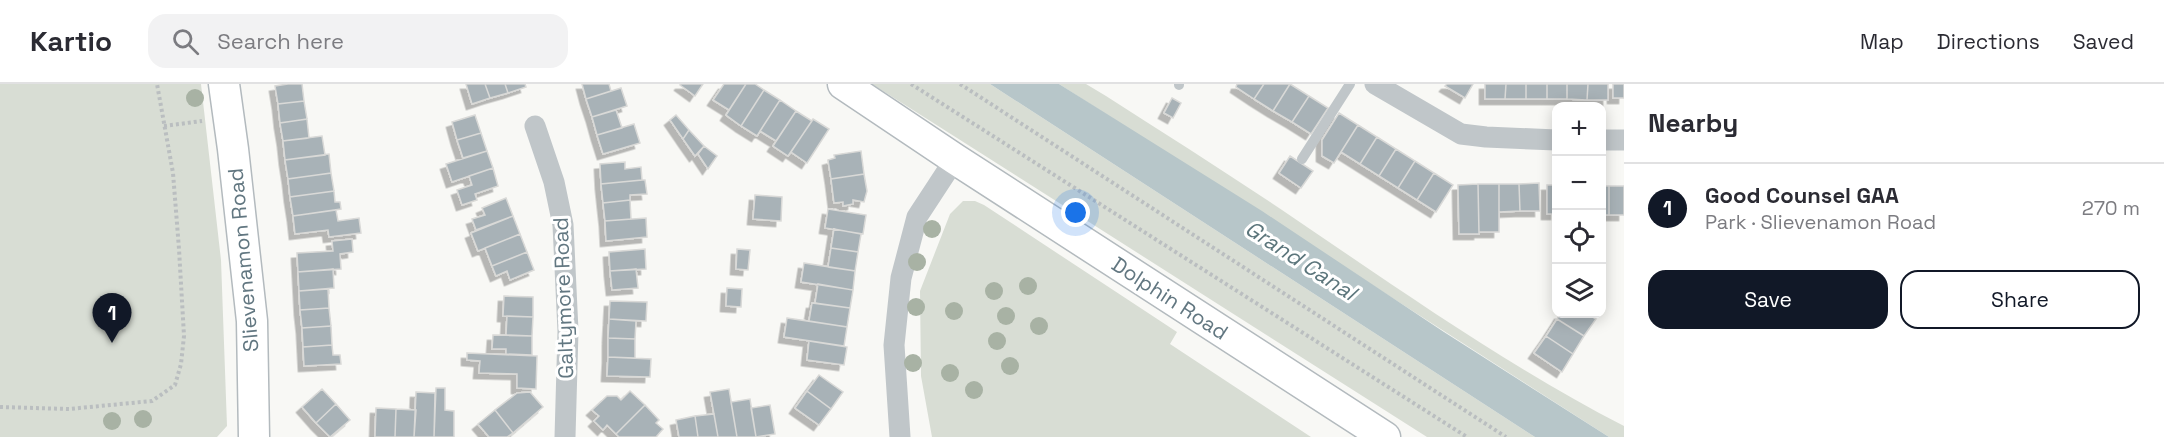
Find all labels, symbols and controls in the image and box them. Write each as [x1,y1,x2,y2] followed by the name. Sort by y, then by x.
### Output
[148,14,568,68] search box
[30,23,112,59] text: Kartio
[169,25,202,58] icon: search
[217,27,344,55] text: Search here
[1860,28,1904,55] text: Map
[1937,28,2040,55] text: Directions
[2073,28,2134,55] text: Saved
[1552,102,1606,318] map controls
[1552,102,1606,156] button: +
[1648,106,1738,140] text: Nearby
[1552,156,1606,210] button: −
[222,167,264,353] street label: Slievenamon Road
[1705,181,1899,209] text: Good Counsel GAA
[1663,195,1672,221] text: 1
[2082,195,2140,221] text: 270 m
[1061,198,1090,227] your location
[1705,209,1936,235] text: Park · Slievenamon Road
[1552,210,1606,264] button: locate
[1240,214,1364,308] water label: Grand Canal
[547,217,579,379] street label: Galtymore Road
[1107,250,1233,346] street label: Dolphin Road
[1552,264,1606,318] button: layers
[1648,270,1888,329] button: Save
[1900,270,2140,329] button: Share
[92,294,132,343] pin: 1

